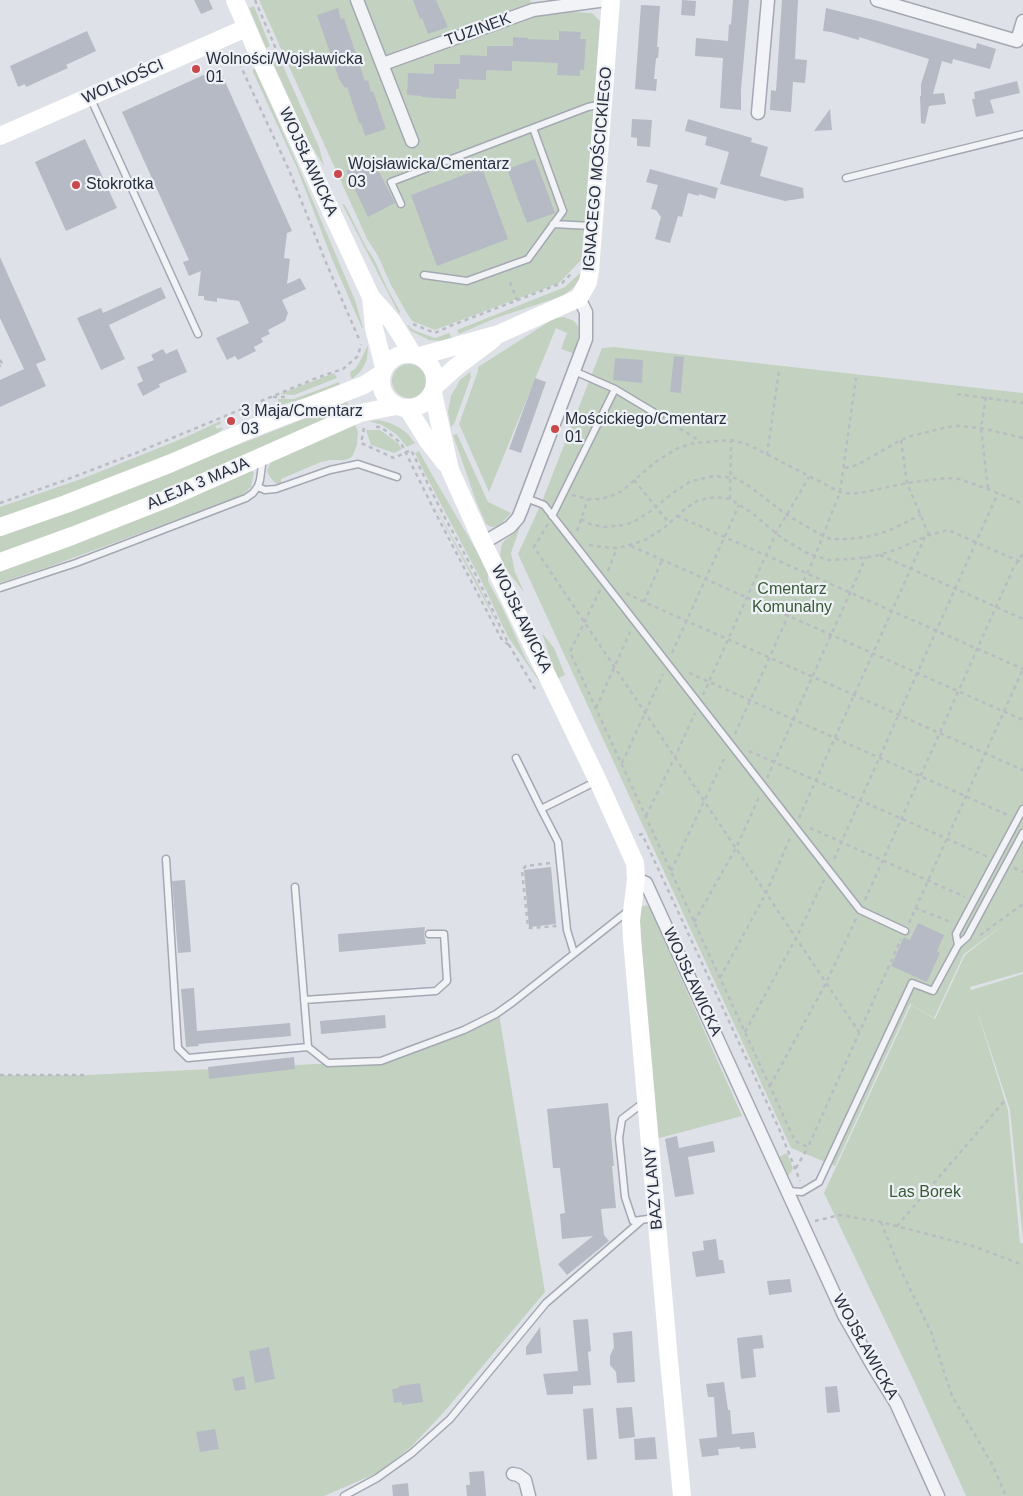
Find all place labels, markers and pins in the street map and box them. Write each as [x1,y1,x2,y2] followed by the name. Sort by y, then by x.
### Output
[206,50,363,88] place label: Wolności/Wojsławicka 01
[190,63,202,75] marker: Wolności/Wojsławicka 01
[348,155,510,193] place label: Wojsławicka/Cmentarz 03
[332,168,344,180] marker: Wojsławicka/Cmentarz 03
[86,175,154,195] place label: Stokrotka
[70,179,82,191] marker: Stokrotka
[241,402,363,440] place label: 3 Maja/Cmentarz 03
[565,410,727,448] place label: Mościckiego/Cmentarz 01
[225,415,237,427] marker: 3 Maja/Cmentarz 03
[549,423,561,435] marker: Mościckiego/Cmentarz 01

